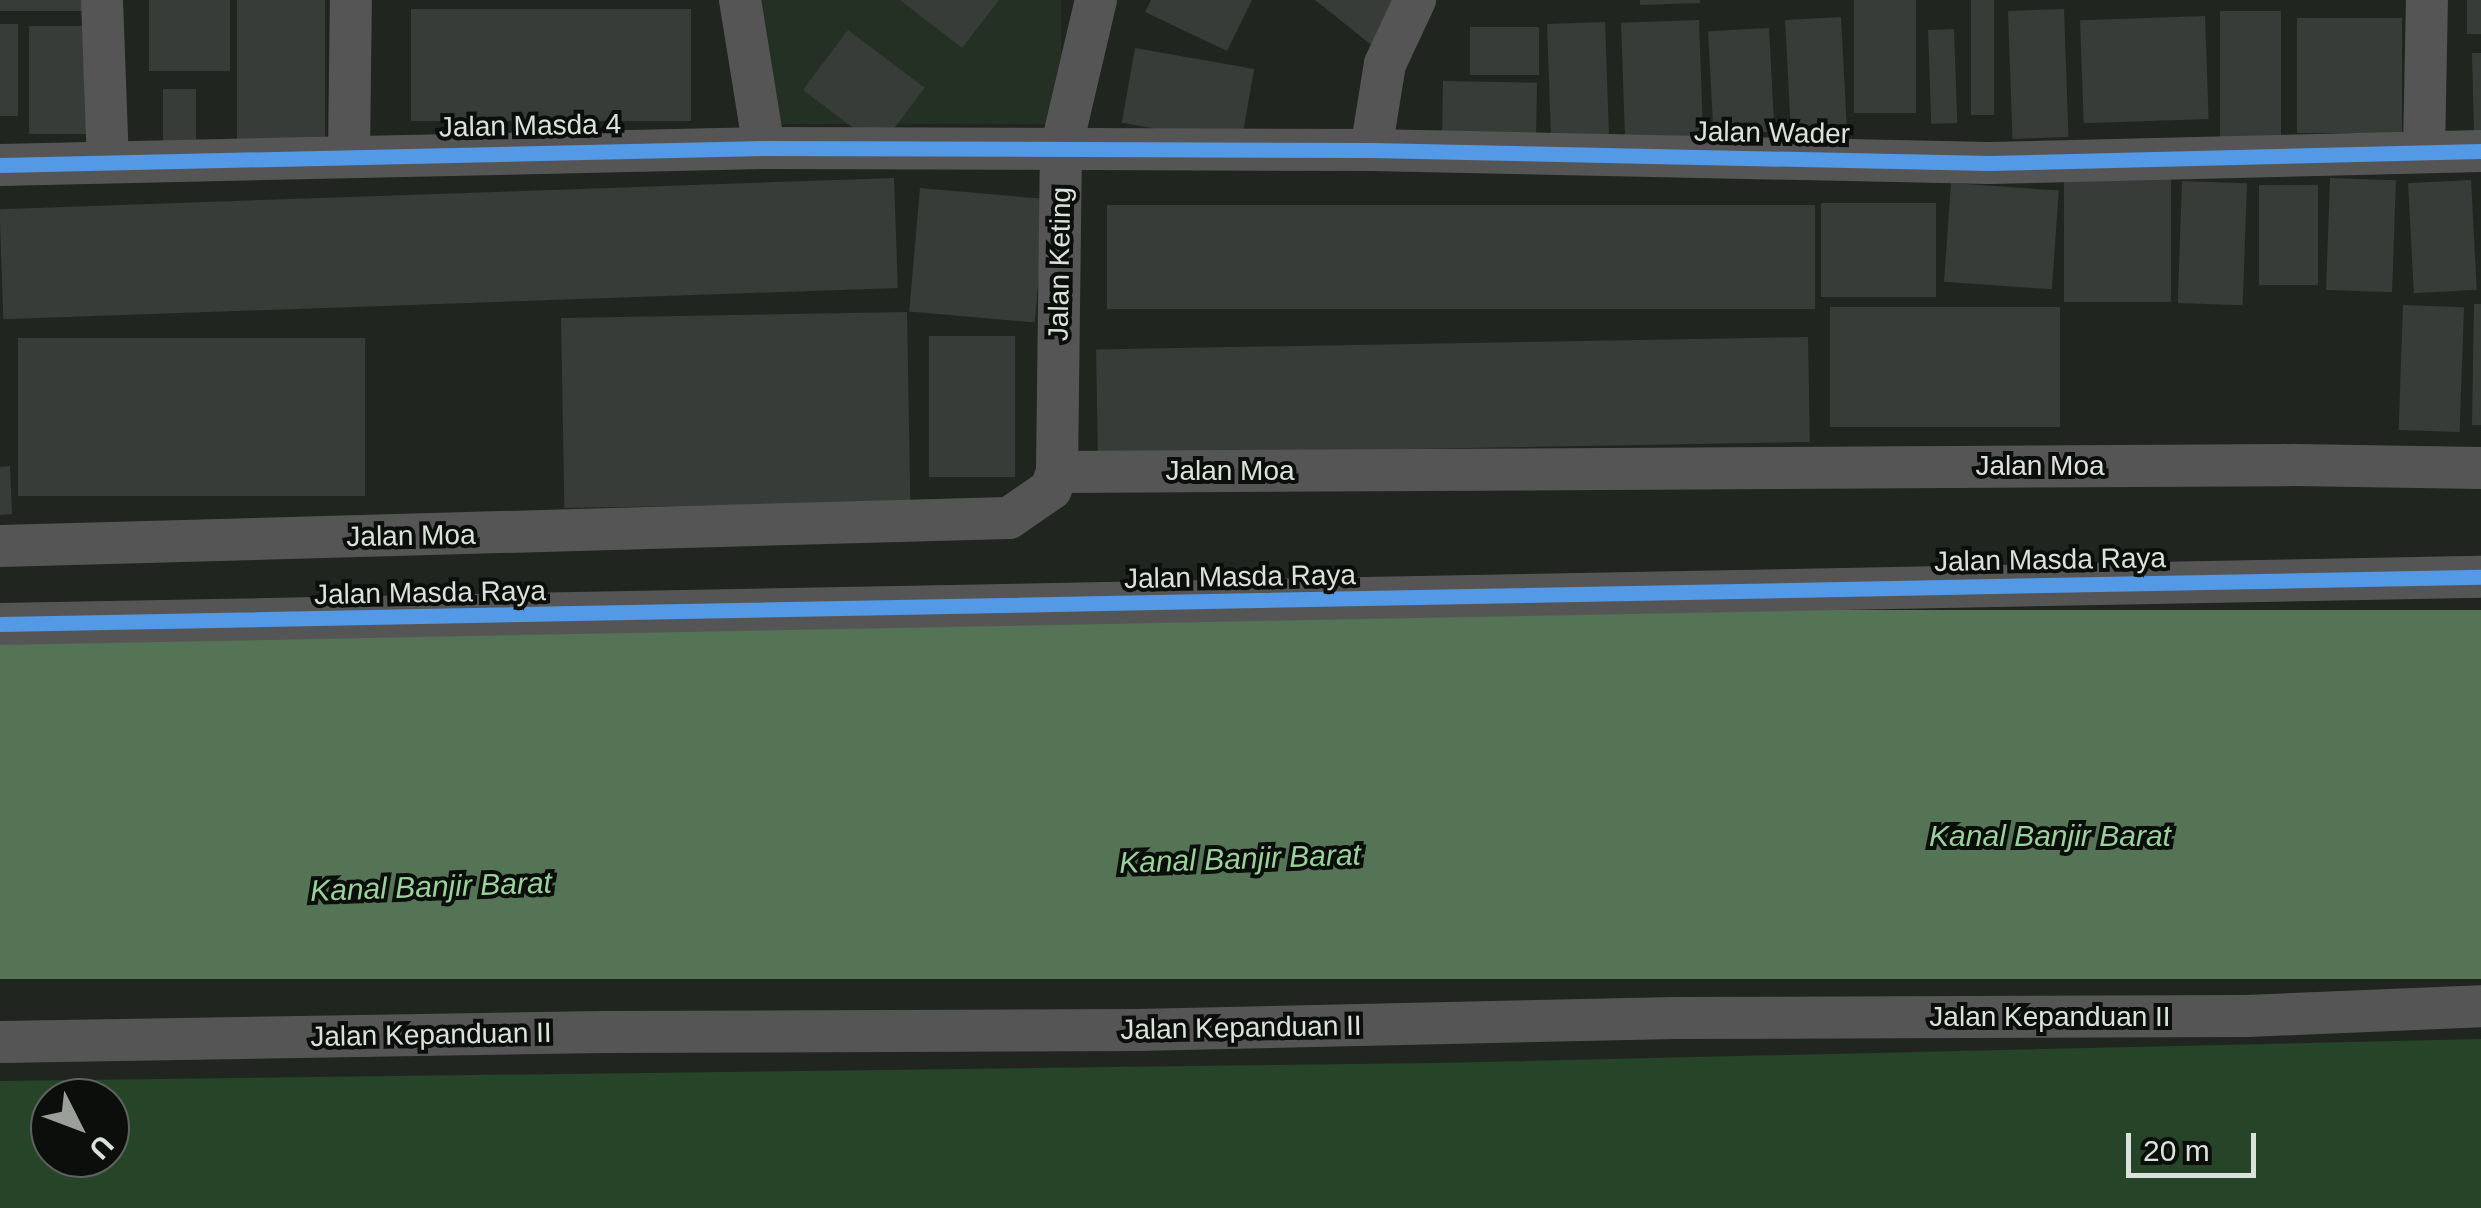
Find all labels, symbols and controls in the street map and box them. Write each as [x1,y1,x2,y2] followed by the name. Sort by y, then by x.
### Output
[439,108,621,144] street label: Jalan Masda 4
[1694,115,1850,151] street label: Jalan Wader
[1042,187,1078,341] street label: Jalan Keting
[1975,449,2105,483] street label: Jalan Moa
[1165,454,1295,488] street label: Jalan Moa
[346,518,476,554] street label: Jalan Moa
[1934,541,2166,579] street label: Jalan Masda Raya
[1124,558,1356,596] street label: Jalan Masda Raya
[314,574,546,612] street label: Jalan Masda Raya
[1929,818,2171,854] water label: Kanal Banjir Barat
[1119,837,1361,881] water label: Kanal Banjir Barat
[310,865,552,909] water label: Kanal Banjir Barat
[1929,1000,2171,1034] street label: Jalan Kepanduan II
[1120,1009,1362,1047] street label: Jalan Kepanduan II
[310,1016,552,1054] street label: Jalan Kepanduan II
[30,1078,130,1178] north arrow
[2131,1113,2261,1175] scale bar
[83,1129,119,1165] text: U
[2143,1134,2210,1167] text: 20 m

